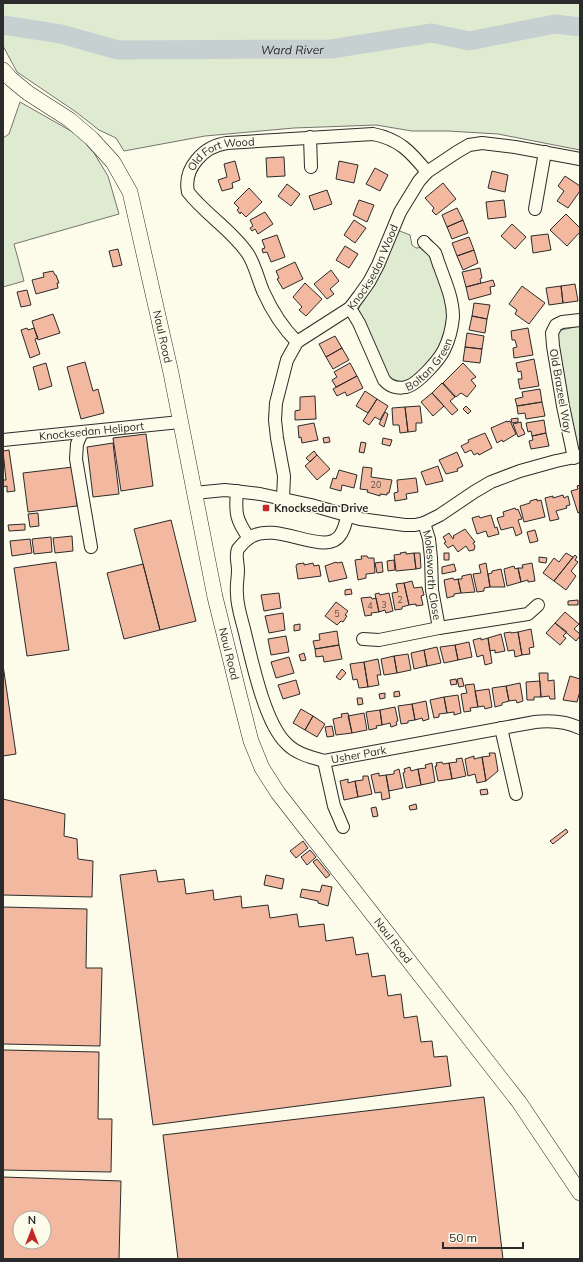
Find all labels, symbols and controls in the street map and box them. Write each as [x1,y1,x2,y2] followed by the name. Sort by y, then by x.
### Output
[261,42,324,57] water label: Ward River
[184,134,255,173] street label: Old Fort Wood
[344,222,401,313] street label: Knocksedan Wood
[150,309,176,364] street label: Naul Road
[403,336,455,394] street label: Boltan Green
[547,348,575,435] street label: Old Brazeel Way
[38,419,145,443] street label: Knocksedan Heliport
[371,479,381,490] house number: 20
[274,501,368,515] place label: Knocksedan Drive
[261,503,271,513] marker: Knocksedan Drive
[420,528,444,621] street label: Molesworth Close
[397,594,403,605] house number: 2
[381,599,387,610] house number: 3
[367,600,373,611] house number: 4
[334,608,340,619] house number: 5
[216,626,242,681] street label: Naul Road
[330,743,388,767] street label: Usher Park
[371,915,415,966] street label: Naul Road
[12,1210,52,1250] north arrow
[28,1213,36,1227] text: N
[443,1224,523,1250] scale bar
[449,1230,477,1245] text: 50 m

